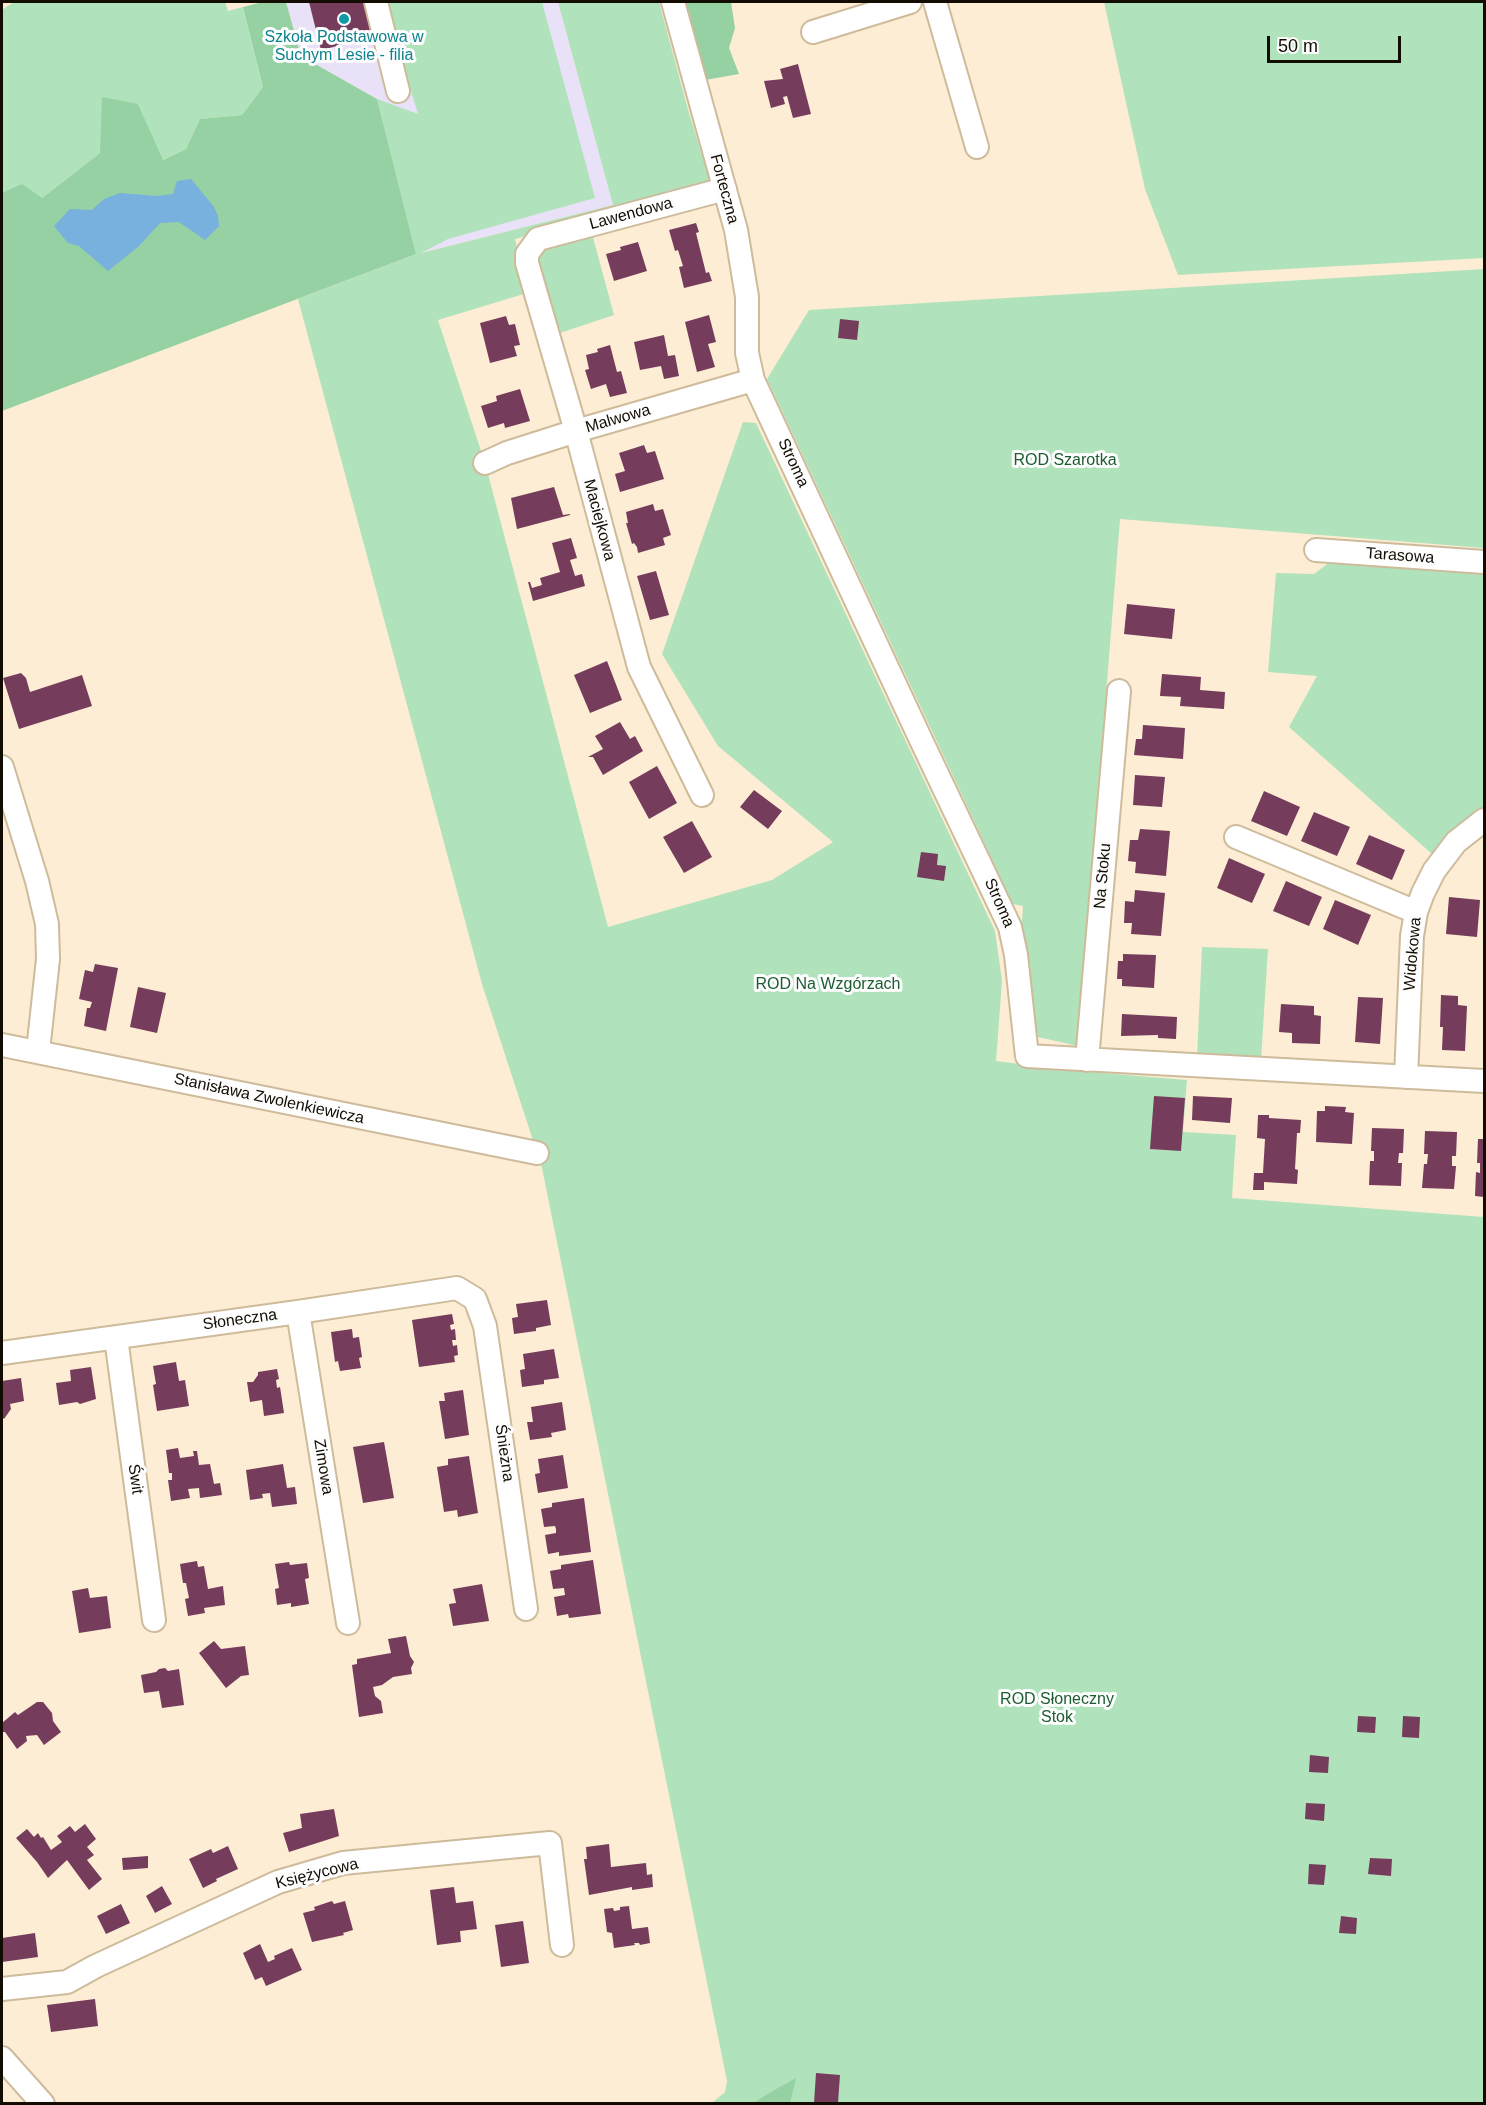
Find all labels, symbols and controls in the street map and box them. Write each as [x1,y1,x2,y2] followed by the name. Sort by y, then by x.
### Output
[337,12,351,26] marker: Szkoła Podstawowa w Suchym Lesie - filia
[1270,24,1404,62] scale bar
[264,28,424,66] place label: Szkoła Podstawowa w Suchym Lesie - filia
[1278,36,1318,56] text: 50 m
[706,152,742,226] street label: Forteczna
[587,194,675,234] street label: Lawendowa
[583,401,653,437] street label: Malwowa
[773,436,813,490] street label: Stroma
[1013,451,1117,471] park label: ROD Szarotka
[579,477,619,563] street label: Maciejkowa
[1365,544,1435,568] street label: Tarasowa
[1091,842,1115,910] street label: Na Stoku
[980,876,1018,930] street label: Stroma
[1400,916,1426,992] street label: Widokowa
[756,975,900,995] park label: ROD Na Wzgórzach
[172,1069,366,1129] street label: Stanisława Zwolenkiewicza
[202,1305,278,1335] street label: Słoneczna
[490,1423,518,1483] street label: Śnieżna
[309,1438,337,1496] street label: Zimowa
[123,1463,147,1495] street label: Świt
[1000,1690,1114,1728] park label: ROD Słoneczny Stok
[274,1854,360,1894] street label: Księżycowa

